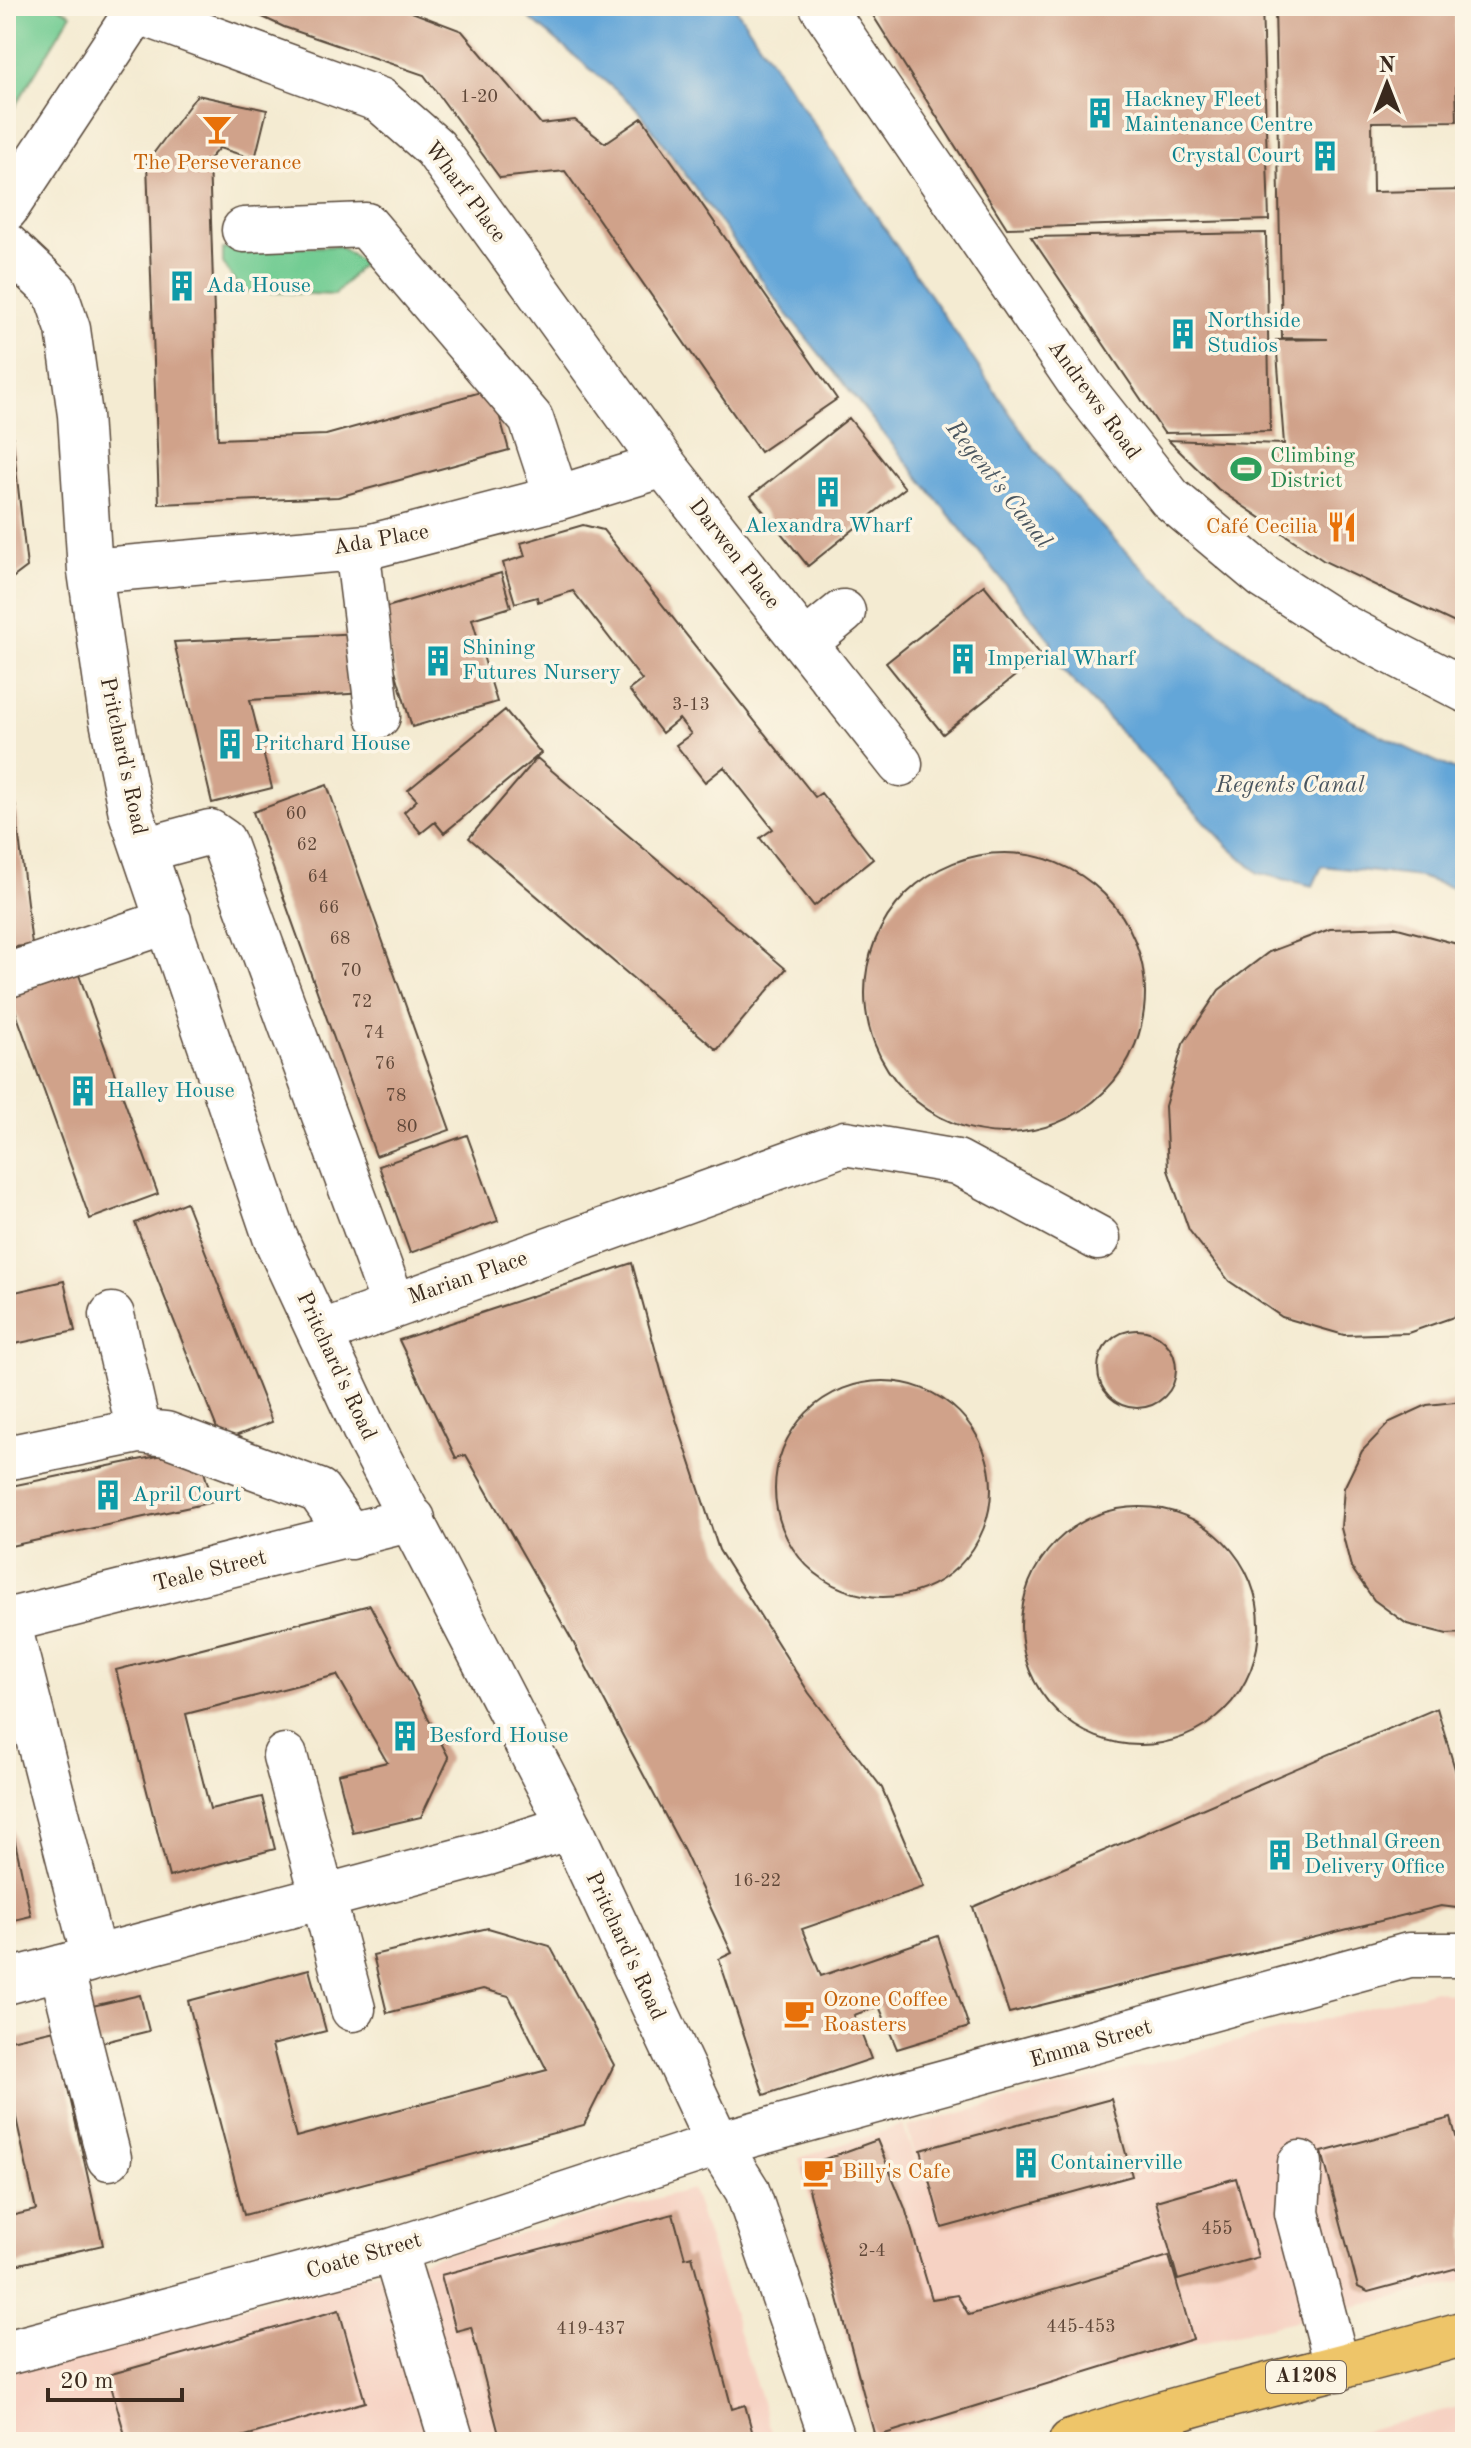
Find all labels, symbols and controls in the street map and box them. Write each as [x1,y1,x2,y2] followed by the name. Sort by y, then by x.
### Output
[1347,44,1427,124] north arrow
[1379,55,1396,77] text: N
[460,88,498,106] house number: 1-20
[1124,89,1313,136] place label: Hackney Fleet Maintenance Centre
[1083,96,1117,130] building icon: Hackney Fleet Maintenance Centre
[200,112,234,146] bar icon: The Perseverance
[420,137,510,247] street label: Wharf Place
[1308,139,1342,173] building icon: Crystal Court
[1171,145,1301,167] place label: Crystal Court
[133,152,301,174] place label: The Perseverance
[165,269,199,303] building icon: Ada House
[206,275,311,297] place label: Ada House
[1207,310,1301,357] place label: Northside Studios
[1166,317,1200,351] building icon: Northside Studios
[1044,336,1144,464] street label: Andrews Road
[940,416,1055,553] water label: Regent's Canal
[1270,445,1355,492] place label: Climbing District
[1229,452,1263,486] sports icon: Climbing District
[811,475,845,509] building icon: Alexandra Wharf
[684,495,784,613] street label: Darwen Place
[1325,510,1359,544] restaurant icon: Café Cecilia
[744,515,912,537] place label: Alexandra Wharf
[1206,516,1318,538] place label: Café Cecilia
[331,521,431,559] street label: Ada Place
[462,637,621,684] place label: Shining Futures Nursery
[946,642,980,676] building icon: Imperial Wharf
[421,644,455,678] building icon: Shining Futures Nursery
[987,648,1136,670] place label: Imperial Wharf
[96,675,150,837] street label: Pritchard's Road
[672,696,710,714] house number: 3-13
[213,727,247,761] building icon: Pritchard House
[254,733,410,755] place label: Pritchard House
[1214,774,1365,798] water label: Regents Canal
[286,805,306,823] house number: 60
[297,836,317,854] house number: 62
[308,868,328,886] house number: 64
[319,899,339,917] house number: 66
[330,930,350,948] house number: 68
[341,962,361,980] house number: 70
[352,993,372,1011] house number: 72
[364,1024,384,1042] house number: 74
[375,1055,395,1073] house number: 76
[66,1074,100,1108] building icon: Halley House
[107,1080,235,1102] place label: Halley House
[386,1087,406,1105] house number: 78
[397,1118,417,1136] house number: 80
[405,1247,531,1309] street label: Marian Place
[292,1289,380,1443] street label: Pritchard's Road
[91,1478,125,1512] building icon: April Court
[132,1484,241,1506] place label: April Court
[151,1546,269,1596] street label: Teale Street
[388,1719,422,1753] building icon: Besford House
[429,1725,568,1747] place label: Besford House
[1304,1831,1445,1878] place label: Bethnal Green Delivery Office
[1263,1838,1297,1872] building icon: Bethnal Green Delivery Office
[581,1869,669,2023] street label: Pritchard's Road
[733,1872,781,1890] house number: 16-22
[823,1989,948,2036] place label: Ozone Coffee Roasters
[782,1996,816,2030] cafe icon: Ozone Coffee Roasters
[1028,2016,1154,2072] street label: Emma Street
[1009,2146,1043,2180] building icon: Containerville
[1050,2152,1183,2174] place label: Containerville
[801,2155,835,2189] cafe icon: Billy's Cafe
[842,2161,951,2183] place label: Billy's Cafe
[1201,2220,1233,2238] house number: 455
[304,2229,424,2283] street label: Coate Street
[858,2242,886,2260] house number: 2-4
[1046,2318,1116,2336] house number: 445-453
[556,2320,626,2338] house number: 419-437
[48,2352,182,2402] scale bar
[1266,2361,1346,2393] road number: A1208
[60,2370,114,2394] text: 20 m

